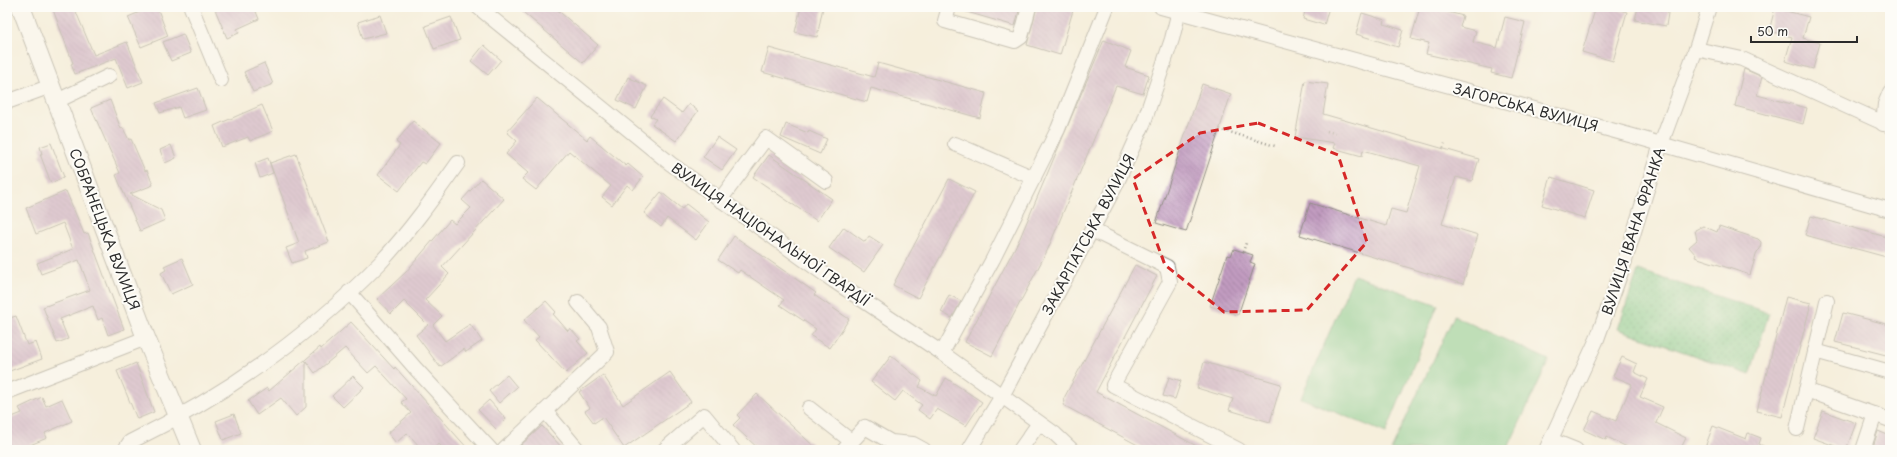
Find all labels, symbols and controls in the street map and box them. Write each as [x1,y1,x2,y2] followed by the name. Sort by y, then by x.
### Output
[1751,18,1857,44] scale bar
[1757,22,1788,40] text: 50 m
[1451,78,1601,136] street label: ЗАГОРСЬКА ВУЛИЦЯ
[1596,144,1670,318] street label: ВУЛИЦЯ ІВАНА ФРАНКА
[64,145,146,313] street label: СОБРАНЕЦЬКА ВУЛИЦЯ
[1037,150,1139,318] street label: ЗАКАРПАТСЬКА ВУЛИЦЯ
[667,157,875,311] street label: ВУЛИЦЯ НАЦІОНАЛЬНОЇ ГВАРДІЇ

